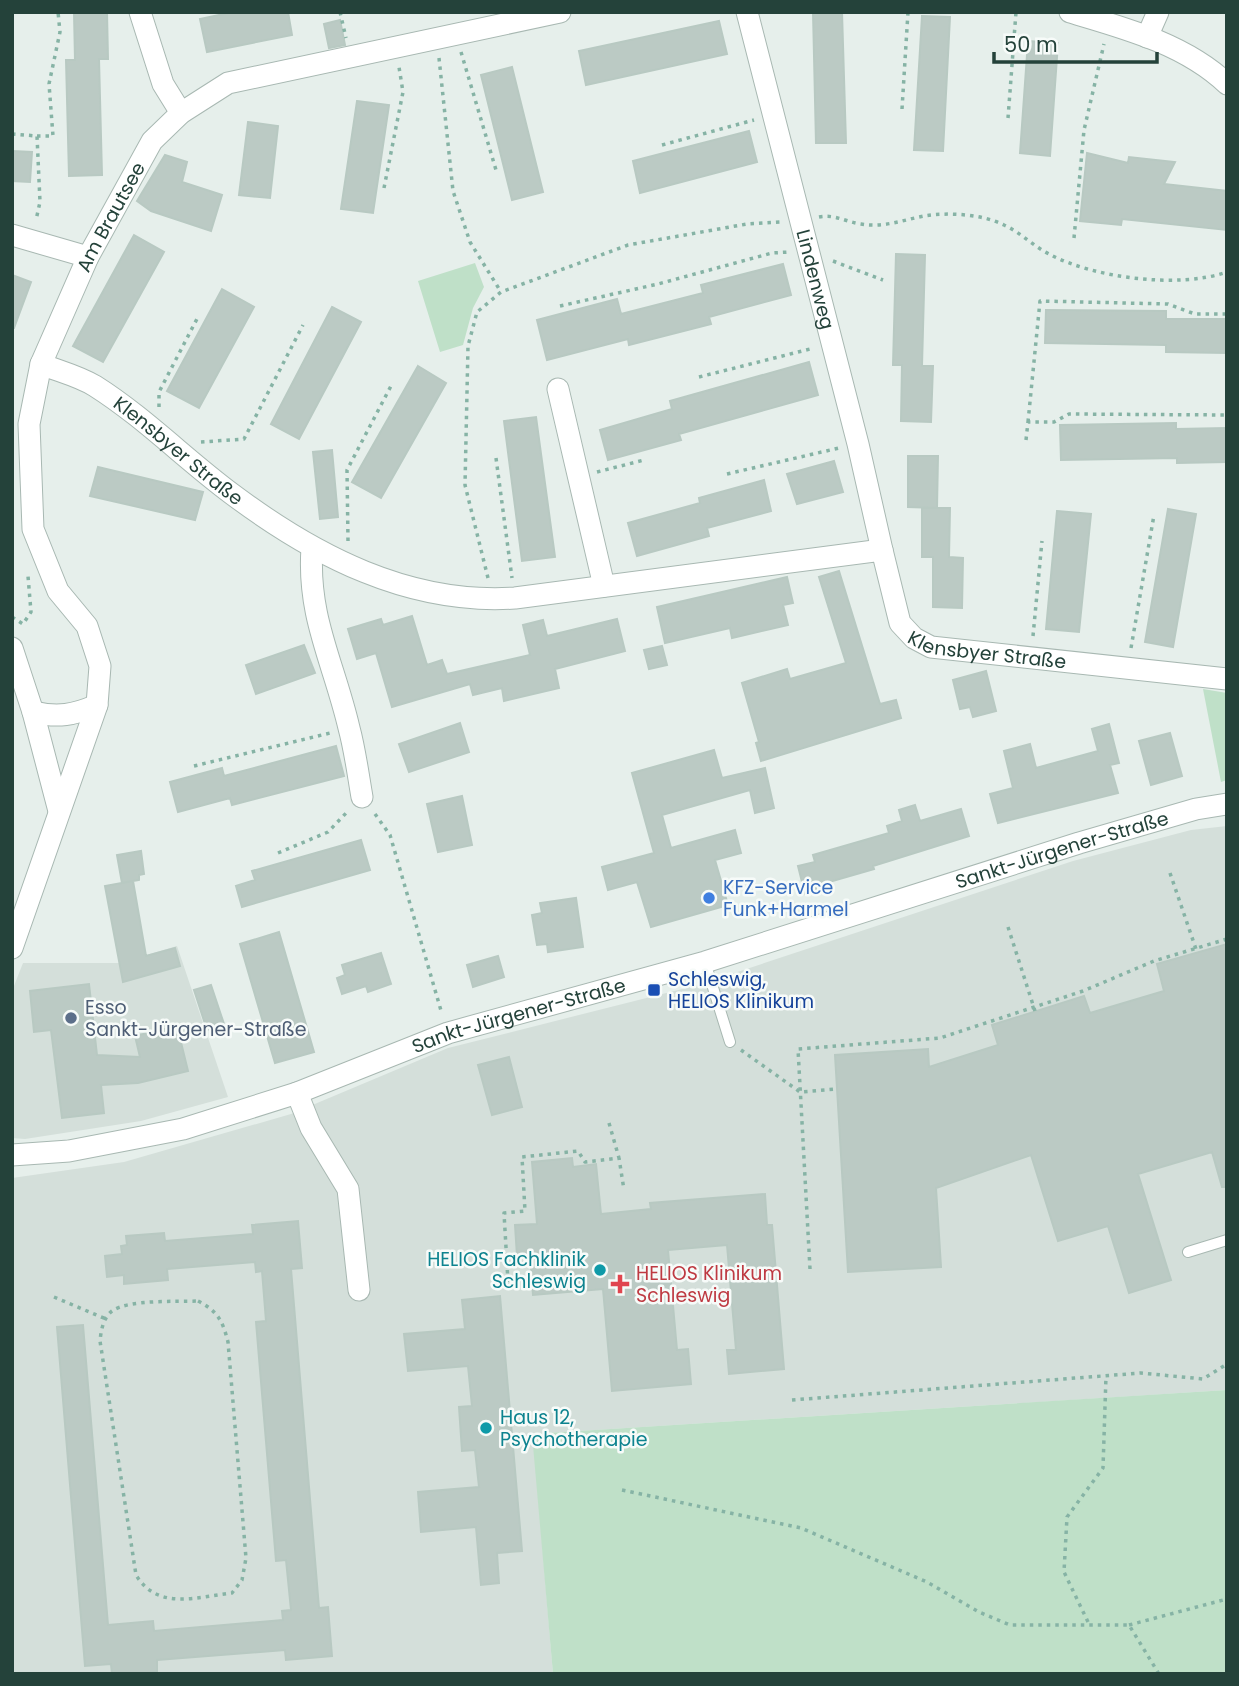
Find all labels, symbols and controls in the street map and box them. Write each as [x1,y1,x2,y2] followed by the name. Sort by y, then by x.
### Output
[994,21,1157,65] scale bar
[1004,30,1058,59] text: 50 m
[70,157,152,276] street label: Am Brautsee
[789,227,841,332] street label: Lindenweg
[108,390,249,512] street label: Klensbyer Straße
[903,624,1068,676] street label: Klensbyer Straße
[952,805,1172,896] street label: Sankt-Jürgener-Straße
[723,874,849,923] place label: KFZ-Service Funk+Harmel
[701,890,717,906] marker: KFZ-Service Funk+Harmel
[668,966,814,1015] place label: Schleswig, HELIOS Klinikum
[408,972,629,1060] street label: Sankt-Jürgener-Straße
[646,982,662,998] marker: Schleswig, HELIOS Klinikum
[85,994,306,1043] place label: Esso Sankt-Jürgener-Straße
[63,1010,79,1026] marker: Esso Sankt-Jürgener-Straße
[427,1246,586,1295] place label: HELIOS Fachklinik Schleswig
[636,1260,782,1309] place label: HELIOS Klinikum Schleswig
[592,1262,608,1278] marker: HELIOS Fachklinik Schleswig
[610,1274,630,1294] marker: HELIOS Klinikum Schleswig
[500,1404,648,1453] place label: Haus 12, Psychotherapie
[478,1420,494,1436] marker: Haus 12, Psychotherapie

